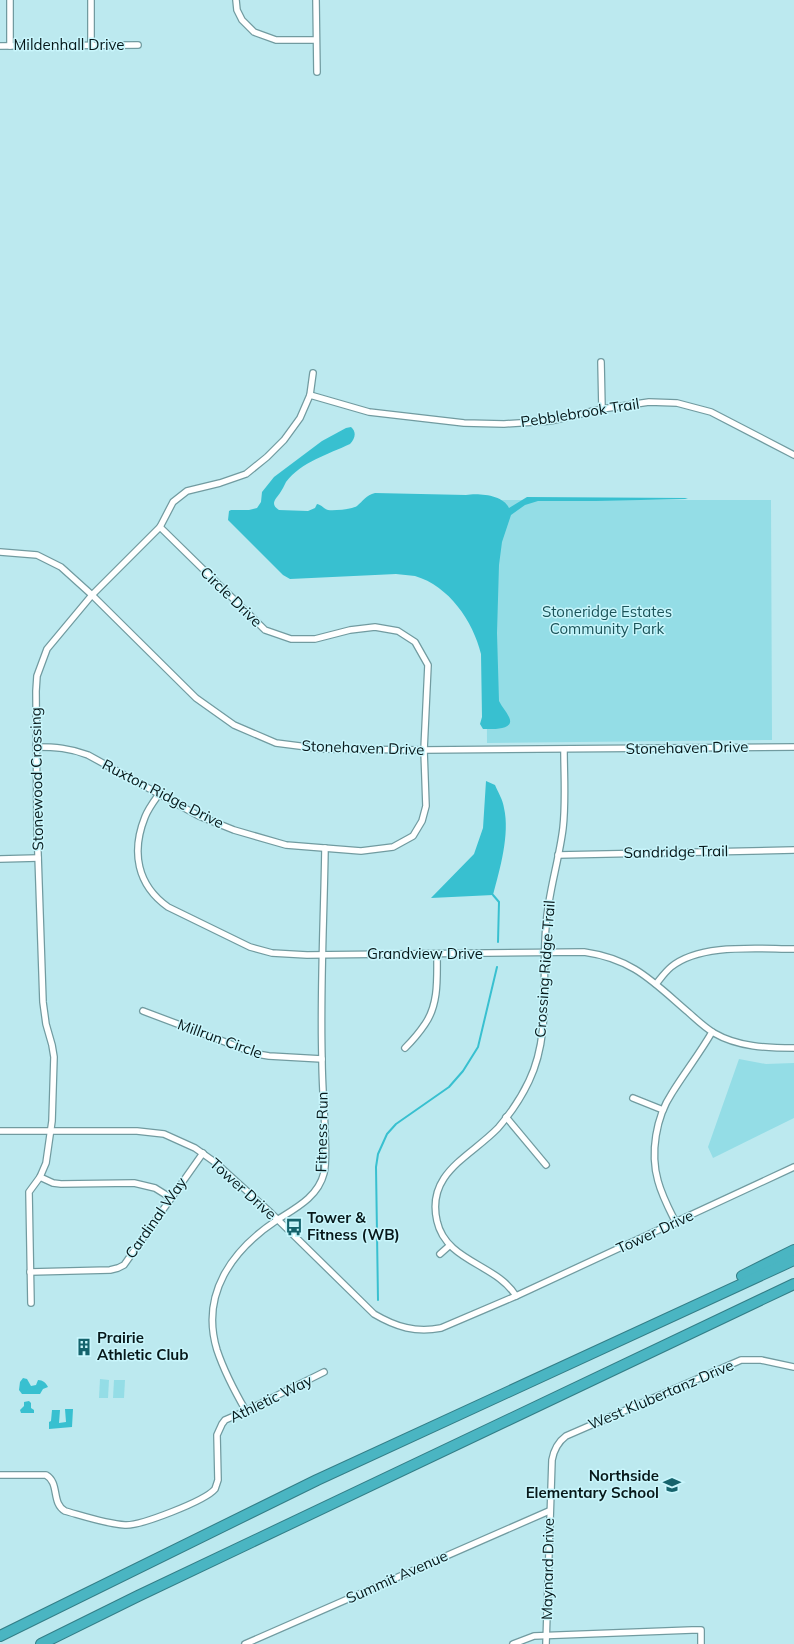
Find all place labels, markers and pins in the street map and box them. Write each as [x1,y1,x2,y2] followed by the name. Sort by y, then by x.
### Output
[307,1208,400,1244] place label: Tower & Fitness (WB)
[284,1217,304,1237] bus stop icon: Tower & Fitness (WB)
[97,1328,189,1364] place label: Prairie Athletic Club
[74,1337,94,1357] building icon: Prairie Athletic Club
[526,1466,659,1502] place label: Northside Elementary School
[662,1475,682,1495] school or university icon: Northside Elementary School

